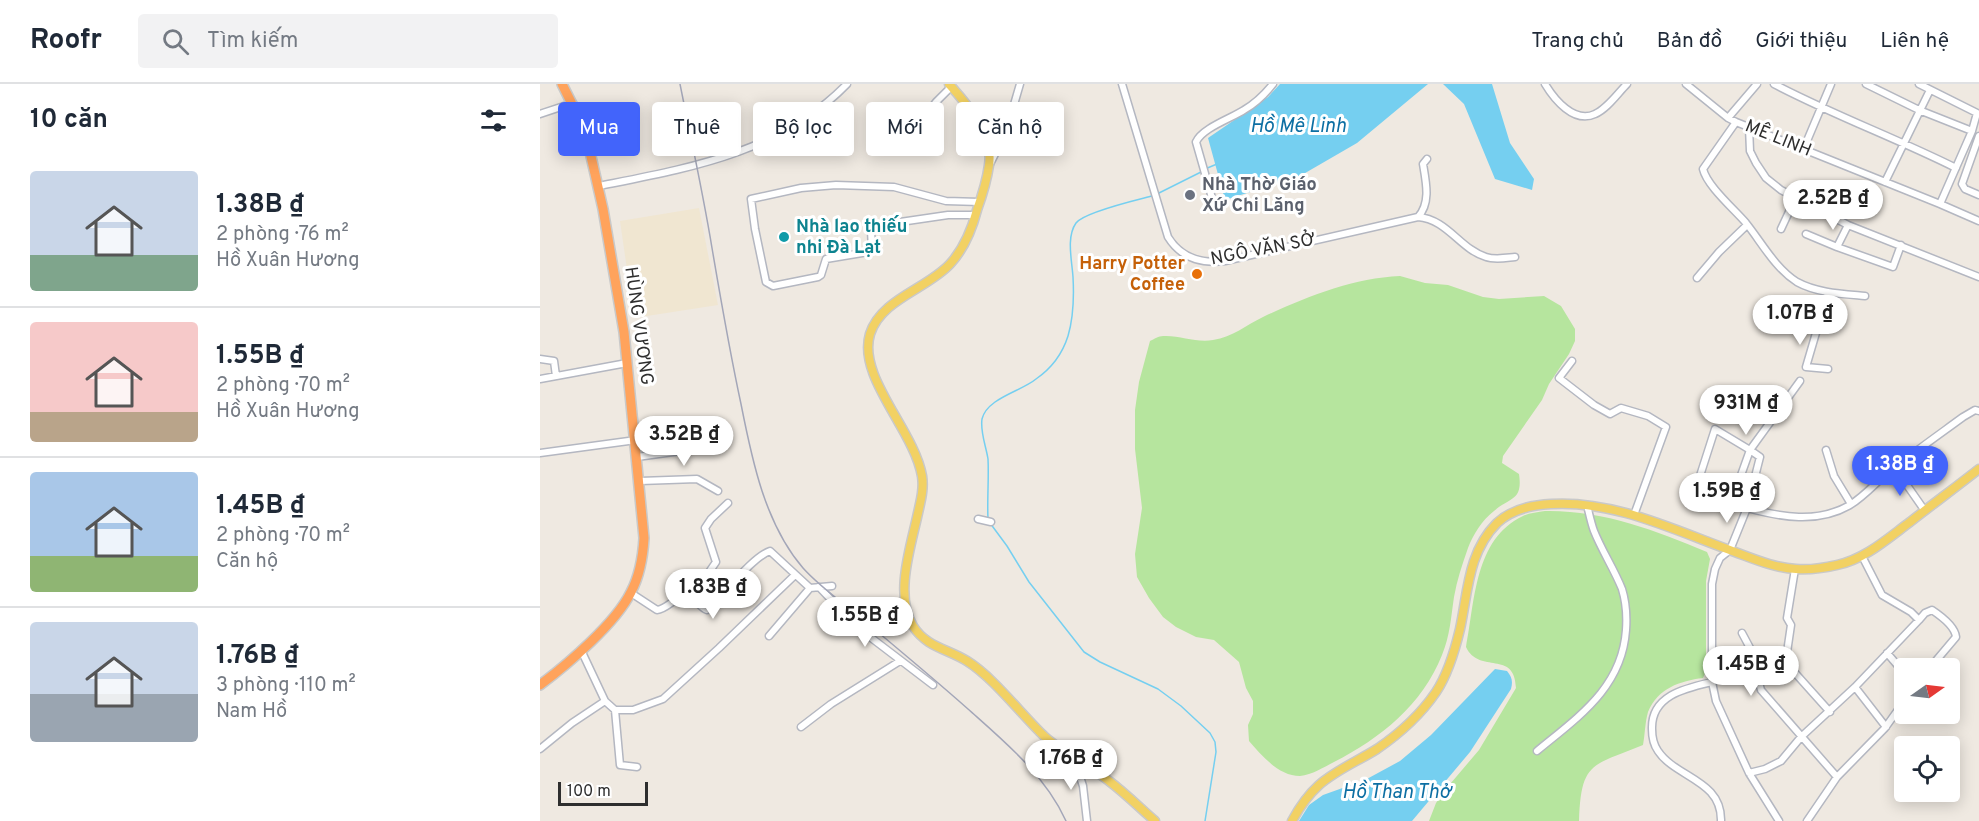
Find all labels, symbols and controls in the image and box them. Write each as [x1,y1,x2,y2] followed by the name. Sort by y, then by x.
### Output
[138,14,558,68] search box
[30,23,102,59] text: Roofr
[159,25,192,58] icon: search
[207,28,298,55] text: Tìm kiếm
[1531,28,1624,55] text: Trang chủ
[1657,28,1722,55] text: Bản đồ
[1755,28,1847,55] text: Giới thiệu
[1880,28,1949,55] text: Liên hệ
[558,102,640,156] chip: Mua
[652,102,741,156] chip: Thuê
[753,102,854,156] chip: Bộ lọc
[866,102,944,156] chip: Mới
[956,102,1064,156] chip: Căn hộ
[30,104,108,137] text: 10 căn
[477,104,510,137] icon: filters
[1250,113,1346,140] water label: Hồ Mê Linh
[1741,113,1815,163] street label: MÊ LINH
[1202,174,1317,218] place label: Nhà Thờ Giáo Xứ Chi Lăng
[1778,180,1888,231] pin: 2.52B ₫
[1797,186,1869,212] text: 2.52B ₫
[1183,188,1197,202] marker: Nhà Thờ Giáo Xứ Chi Lăng
[216,189,304,222] text: 1.38B ₫
[78,195,150,267] icon: home
[796,215,907,260] place label: Nhà lao thiếu nhi Đà Lạt
[216,222,349,248] text: 2 phòng · 76 m²
[1208,226,1318,271] street label: NGÔ VĂN SỞ
[777,230,791,244] marker: Nhà lao thiếu nhi Đà Lạt
[216,248,360,274] text: Hồ Xuân Hương
[1079,253,1185,297] place label: Harry Potter Coffee
[618,265,660,387] street label: HÙNG VƯƠNG
[1190,267,1204,281] marker: Harry Potter Coffee
[1745,295,1855,346] pin: 1.07B ₫
[1767,301,1833,327] text: 1.07B ₫
[216,340,304,373] text: 1.55B ₫
[78,346,150,418] icon: home
[216,373,350,399] text: 2 phòng · 70 m²
[1697,385,1795,436] pin: 931M ₫
[1714,391,1778,417] text: 931M ₫
[216,399,360,425] text: Hồ Xuân Hương
[629,416,739,467] pin: 3.52B ₫
[648,422,720,448] text: 3.52B ₫
[1845,446,1955,497] pin: 1.38B ₫
[1866,452,1934,478] text: 1.38B ₫
[1672,473,1782,524] pin: 1.59B ₫
[1693,479,1761,505] text: 1.59B ₫
[216,490,305,523] text: 1.45B ₫
[78,496,150,568] icon: home
[216,523,350,549] text: 2 phòng · 70 m²
[216,549,278,575] text: Căn hộ
[658,569,768,620] pin: 1.83B ₫
[679,575,747,601] text: 1.83B ₫
[810,597,920,648] pin: 1.55B ₫
[831,603,899,629] text: 1.55B ₫
[216,640,299,673] text: 1.76B ₫
[78,646,150,718] icon: home
[1696,646,1806,697] pin: 1.45B ₫
[1717,652,1785,678] text: 1.45B ₫
[1894,658,1960,724] north arrow
[1894,658,1960,802] map controls
[216,673,356,699] text: 3 phòng · 110 m²
[216,699,287,725] text: Nam Hồ
[1894,736,1960,802] button: locate
[1016,740,1126,791] pin: 1.76B ₫
[1039,746,1103,772] text: 1.76B ₫
[558,779,648,806] scale bar
[1342,779,1453,806] water label: Hồ Than Thở
[567,782,611,802] text: 100 m

